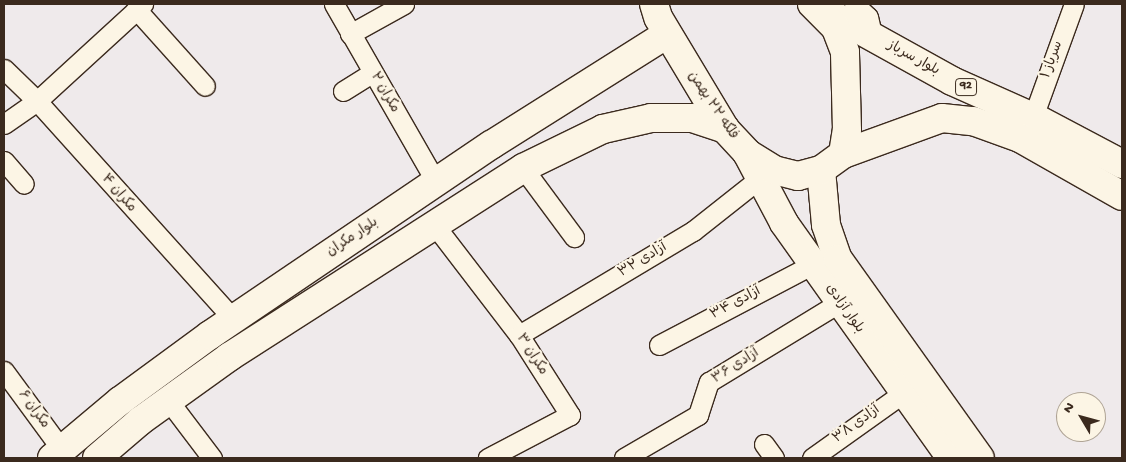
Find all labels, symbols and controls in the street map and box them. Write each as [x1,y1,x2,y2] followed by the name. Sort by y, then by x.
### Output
[884,38,942,80] street label: بلوار سرباز
[1039,39,1067,81] street label: سرباز ۱
[683,69,741,143] street label: فلکه ۲۲ بهمن
[366,70,402,116] street label: مکران ۲
[955,77,977,96] road number: 92
[97,171,139,217] street label: مکران ۴
[324,215,382,261] street label: بلوار مکران
[616,240,670,282] street label: آزادی ۳۲
[821,281,867,337] street label: بلوار آزادی
[708,284,764,324] street label: آزادی ۳۴
[511,331,551,379] street label: مکران ۳
[709,346,763,388] street label: آزادی ۳۶
[13,388,53,432] street label: مکران ۶
[1056,392,1106,442] north arrow
[1060,400,1079,417] text: N
[830,402,884,448] street label: آزادی ۳۸

